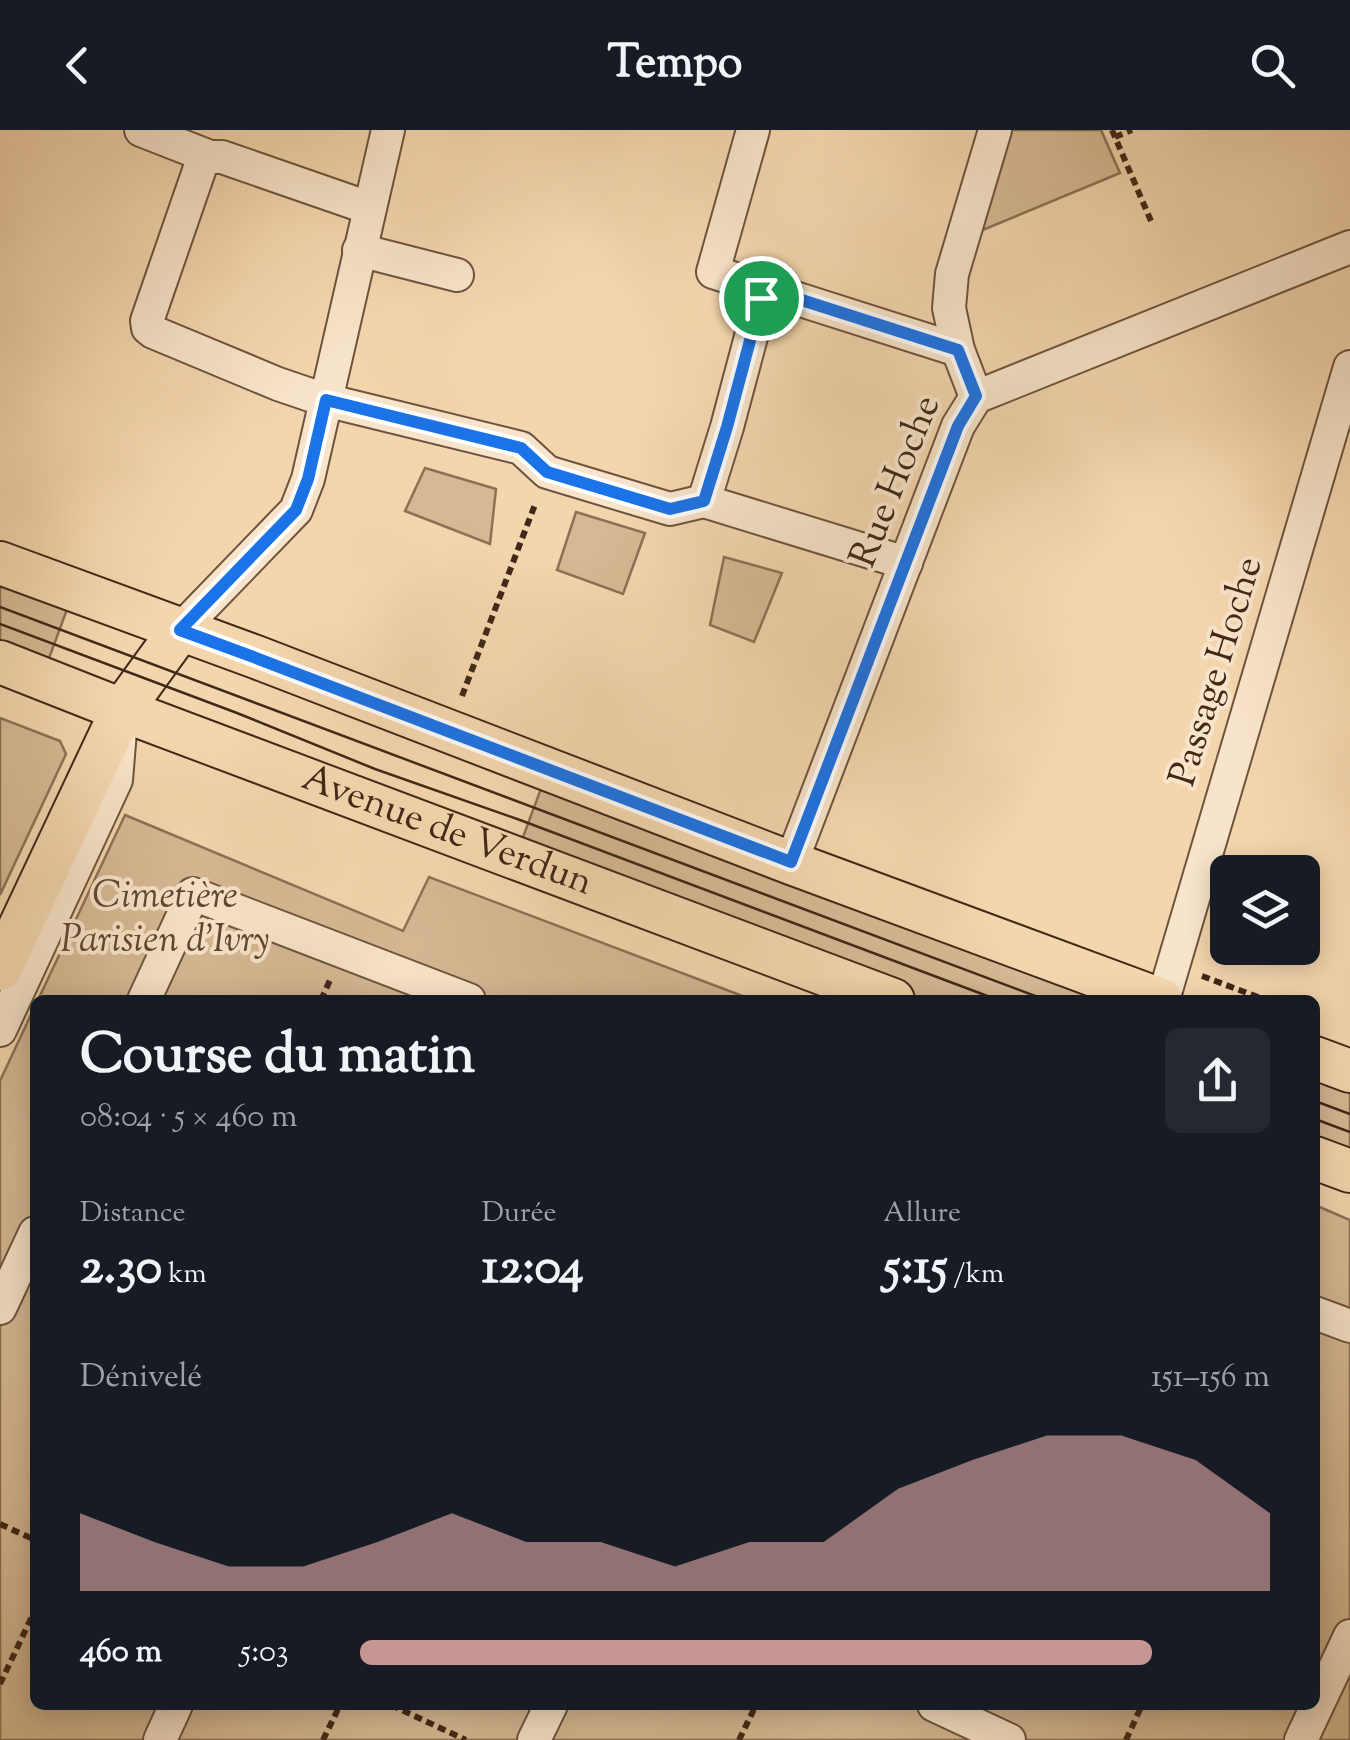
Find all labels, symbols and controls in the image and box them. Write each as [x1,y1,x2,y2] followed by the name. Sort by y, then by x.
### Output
[607,33,743,98] text: Tempo
[50,38,105,93] icon: back
[1245,38,1300,93] icon: search
[719,256,804,341] pin
[734,271,789,326] icon: arrive
[838,388,956,576] street label: Rue Hoche
[1158,551,1278,793] street label: Passage Hoche
[294,753,600,911] street label: Avenue de Verdun
[1210,855,1320,965] map controls
[1210,855,1320,965] button: layers
[60,871,270,969] park label: Cimetière Parisien d'Ivry
[80,1018,475,1097] text: Course du matin
[1165,1028,1270,1133] button: share
[80,1095,298,1141] text: 08:04 · 5 × 460 m
[80,1194,186,1234] text: Distance
[482,1194,557,1234] text: Durée
[883,1194,961,1234] text: Allure
[80,1234,162,1306] text: 2.30
[482,1234,584,1306] text: 12:04
[883,1234,948,1306] text: 5:15
[162,1255,207,1295] text: km
[948,1255,1004,1295] text: /km
[80,1355,202,1401] text: Dénivelé
[1151,1355,1270,1401] text: 151–156 m
[80,1630,162,1676] text: 460 m
[240,1630,289,1676] text: 5:03

